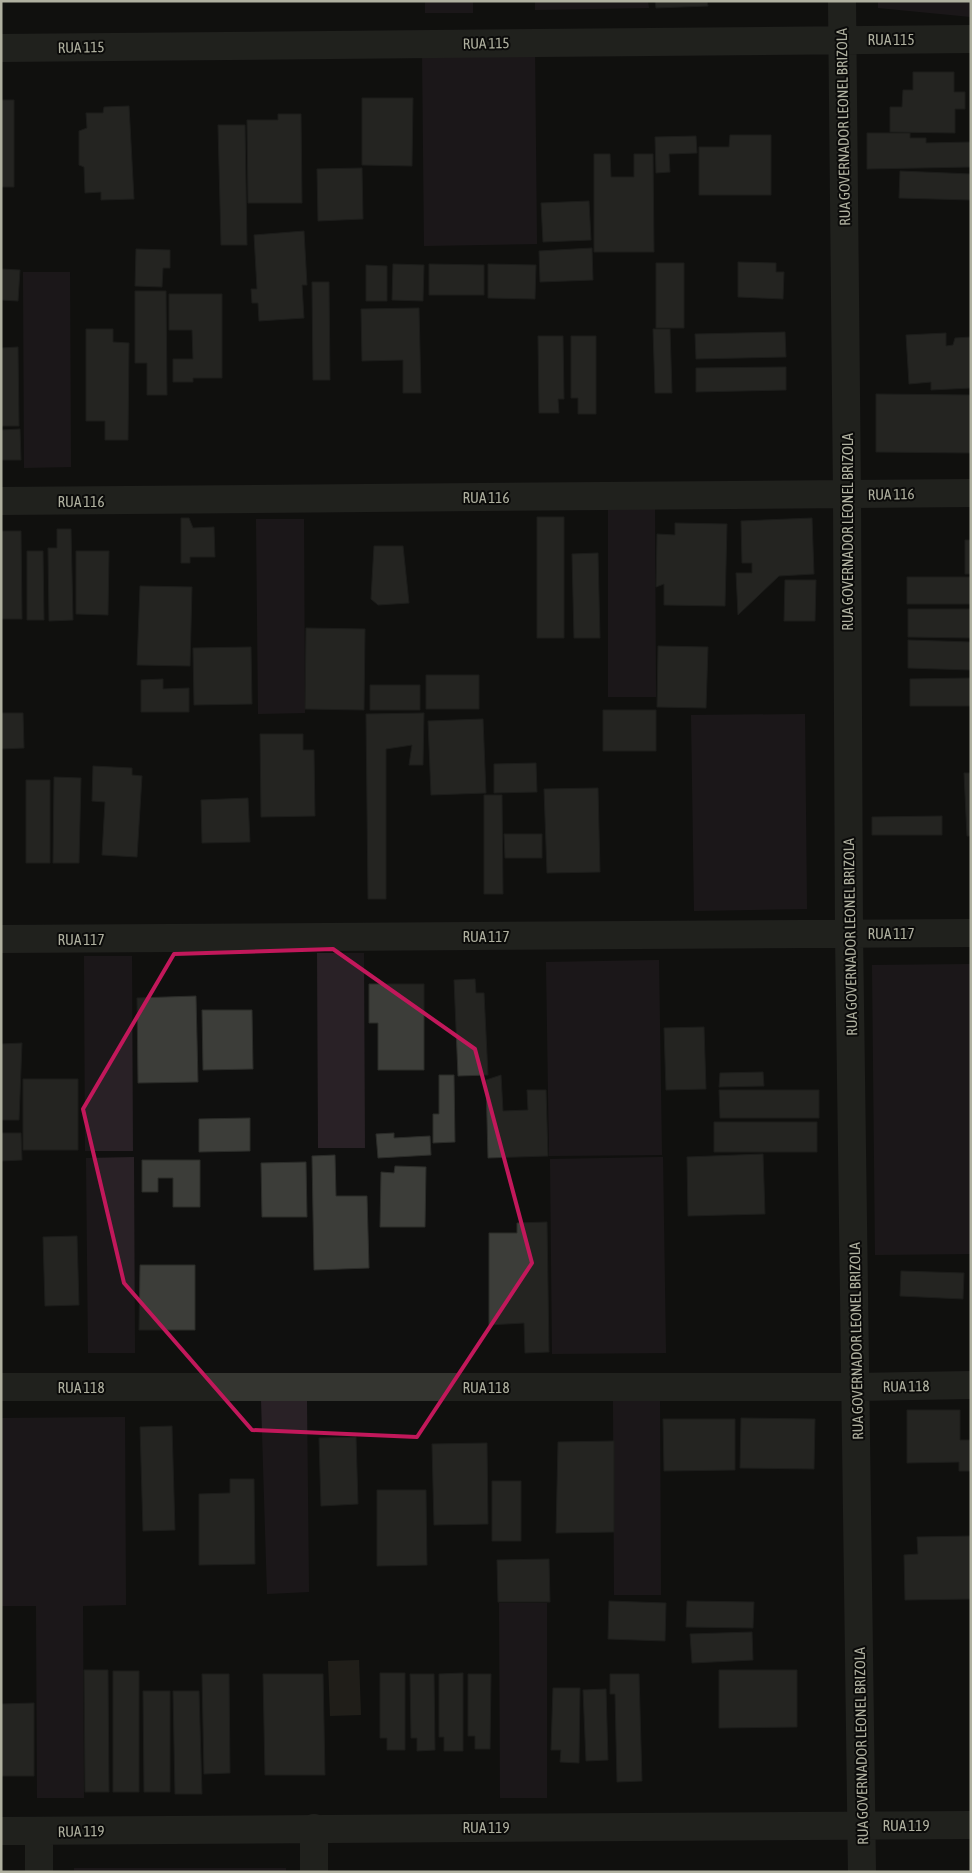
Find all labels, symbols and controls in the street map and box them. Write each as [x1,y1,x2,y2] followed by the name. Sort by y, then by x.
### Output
[833,27,853,226] street label: RUA GOVERNADOR LEONEL BRIZOLA
[868,31,914,48] street label: RUA 115
[462,34,510,52] street label: RUA 115
[57,38,105,56] street label: RUA 115
[839,433,856,631] street label: RUA GOVERNADOR LEONEL BRIZOLA
[867,485,915,503] street label: RUA 116
[463,489,509,506] street label: RUA 116
[58,493,104,510] street label: RUA 116
[840,837,860,1036] street label: RUA GOVERNADOR LEONEL BRIZOLA
[868,925,914,942] street label: RUA 117
[463,928,509,945] street label: RUA 117
[58,931,104,948] street label: RUA 117
[846,1241,866,1440] street label: RUA GOVERNADOR LEONEL BRIZOLA
[882,1377,930,1395] street label: RUA 118
[58,1379,104,1396] street label: RUA 118
[463,1379,509,1396] street label: RUA 118
[851,1646,871,1845] street label: RUA GOVERNADOR LEONEL BRIZOLA
[883,1817,929,1834] street label: RUA 119
[463,1819,509,1836] street label: RUA 119
[57,1822,105,1840] street label: RUA 119

